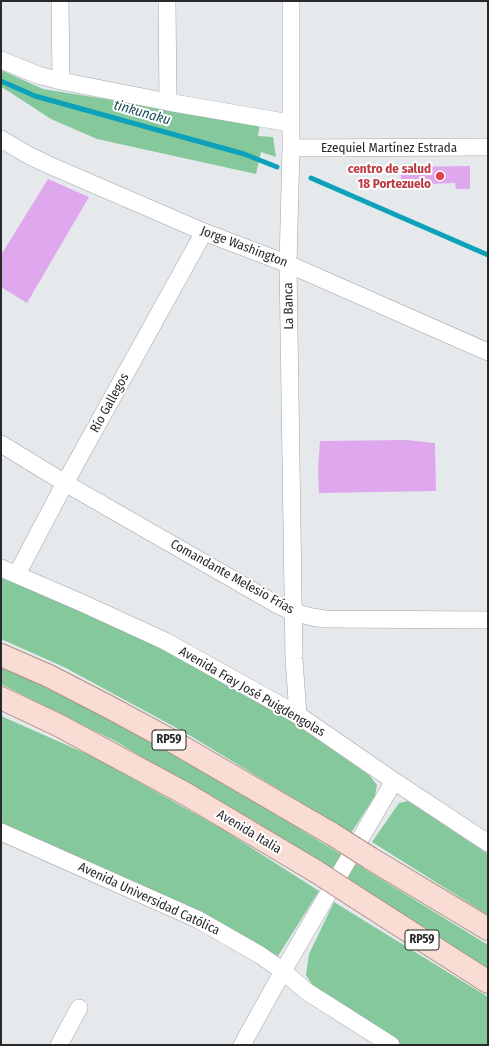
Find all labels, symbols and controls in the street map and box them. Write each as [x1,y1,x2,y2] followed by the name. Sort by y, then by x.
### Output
[112,97,172,129] water label: tinkunaku
[321,140,457,156] street label: Ezequiel Martínez Estrada
[348,161,431,192] place label: centro de salud 18 Portezuelo
[434,170,446,182] marker: centro de salud 18 Portezuelo
[198,223,290,271] street label: Jorge Washington
[281,282,297,330] street label: La Banca
[87,371,133,435] street label: Río Gallegos
[167,536,297,618] street label: Comandante Melesio Frías
[176,644,328,740] street label: Avenida Fray José Puigdengolas
[152,730,186,750] road number: RP59
[214,807,284,857] street label: Avenida Italia
[76,859,222,939] street label: Avenida Universidad Católica
[405,930,439,950] road number: RP59

